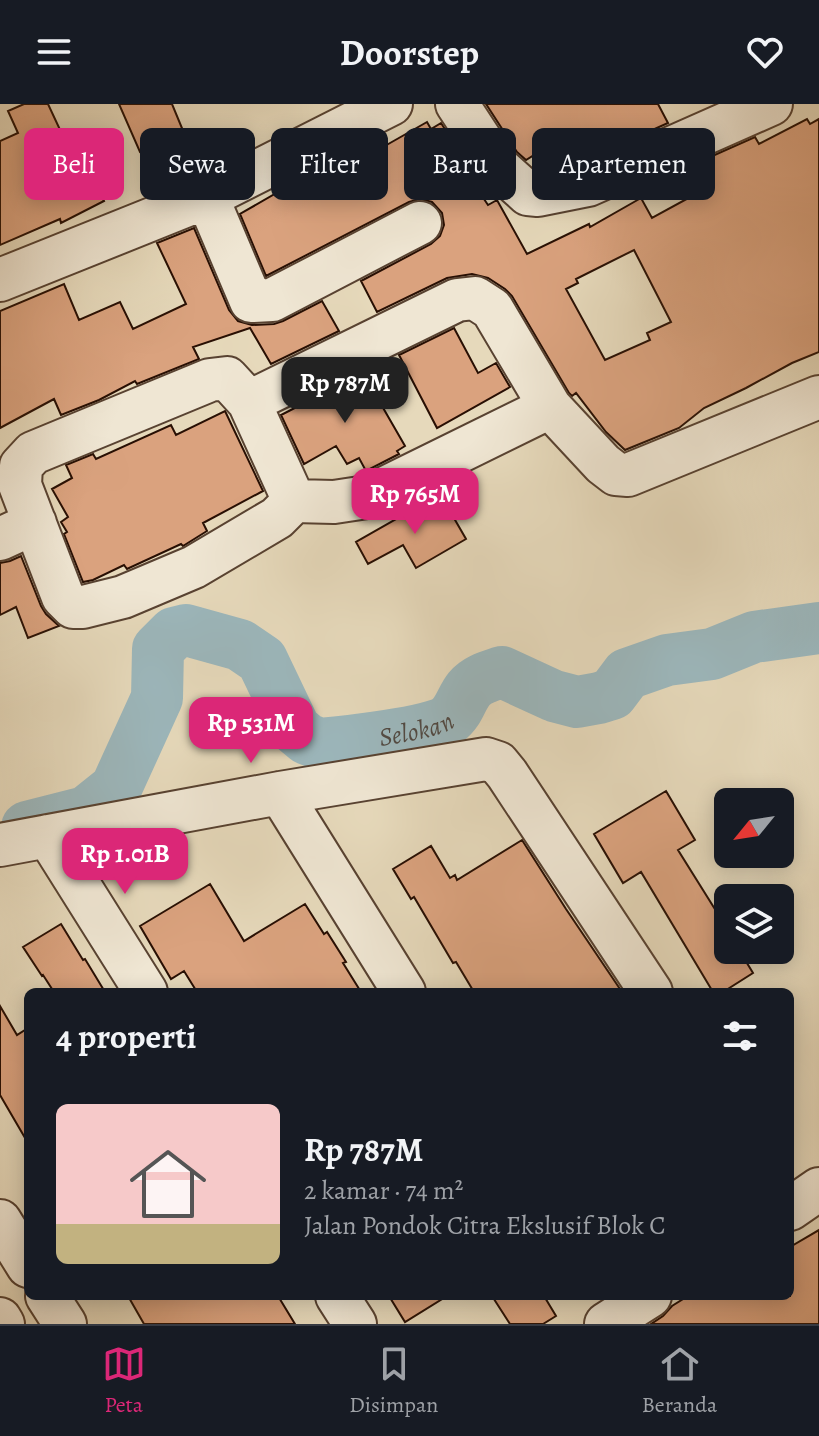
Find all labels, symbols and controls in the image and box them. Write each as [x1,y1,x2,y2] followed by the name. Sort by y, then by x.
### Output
[340,28,479,77] text: Doorstep
[32,30,76,74] icon: menu
[743,30,787,74] icon: heart
[24,128,124,200] chip: Beli
[140,128,255,200] chip: Sewa
[271,128,388,200] chip: Filter
[404,128,516,200] chip: Baru
[532,128,715,200] chip: Apartemen
[271,357,419,425] pin: Rp 787M
[299,365,391,400] text: Rp 787M
[341,468,489,536] pin: Rp 765M
[370,476,460,511] text: Rp 765M
[177,697,325,765] pin: Rp 531M
[376,703,460,754] water label: Selokan
[207,705,295,740] text: Rp 531M
[714,788,794,868] north arrow
[714,788,794,964] map controls
[42,828,208,896] pin: Rp 1.01B
[80,836,170,871] text: Rp 1.01B
[714,884,794,964] button: layers
[56,1013,197,1060] text: 4 properti
[718,1014,762,1058] icon: filters
[304,1126,423,1173] text: Rp 787M
[120,1136,216,1232] icon: home
[304,1173,463,1208] text: 2 kamar · 74 m²
[304,1208,665,1243] text: Jalan Pondok Citra Ekslusif Blok C
[102,1342,146,1420] tab: Peta
[349,1342,438,1420] tab: Disimpan
[642,1342,717,1420] tab: Beranda

